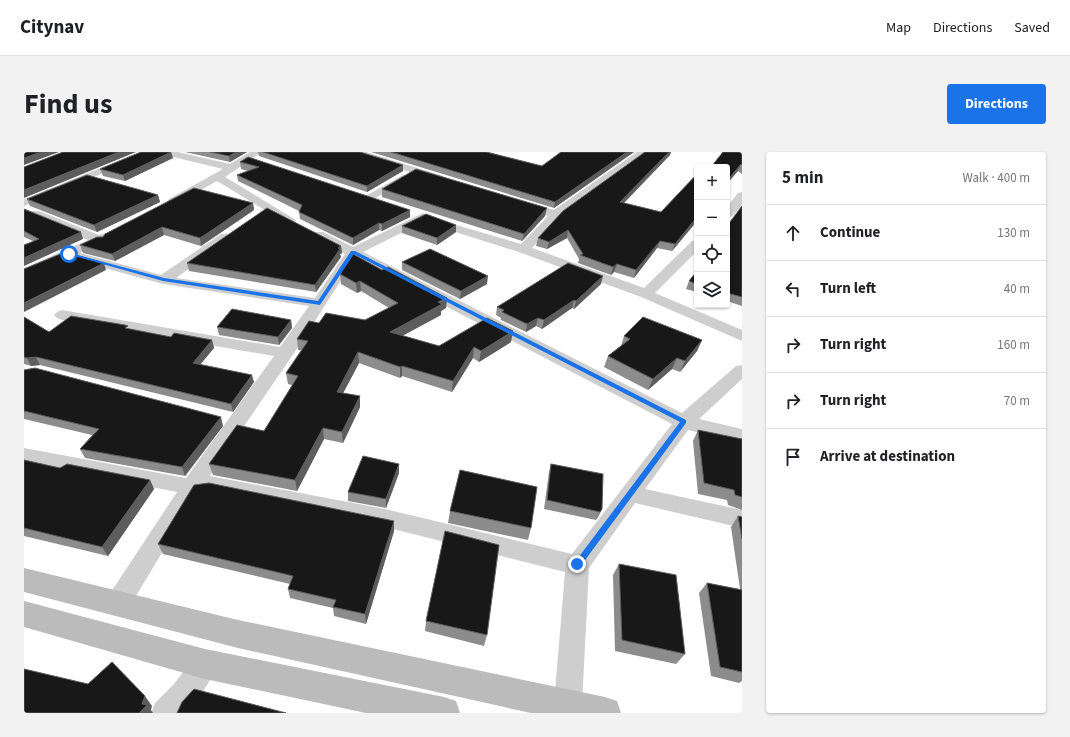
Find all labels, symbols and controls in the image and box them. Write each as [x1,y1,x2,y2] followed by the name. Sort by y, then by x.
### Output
[20,14,84,41] text: Citynav
[886,18,911,38] text: Map
[933,18,992,38] text: Directions
[1014,18,1050,38] text: Saved
[24,84,112,124] text: Find us
[947,84,1046,124] button: Directions
[694,164,730,308] map controls
[694,164,730,200] button: +
[782,166,823,190] text: 5 min
[962,169,1030,187] text: Walk · 400 m
[694,200,730,236] button: −
[782,222,804,244] icon: ahead
[820,222,880,243] text: Continue
[997,224,1030,242] text: 130 m
[694,236,730,272] button: locate
[60,245,78,263] route start
[694,272,730,308] button: layers
[782,278,804,300] icon: left
[820,278,876,299] text: Turn left
[1004,280,1030,298] text: 40 m
[782,334,804,356] icon: right
[820,334,886,355] text: Turn right
[997,336,1030,354] text: 160 m
[782,390,804,412] icon: right
[820,390,886,411] text: Turn right
[1004,392,1030,410] text: 70 m
[782,446,804,468] icon: arrive
[820,446,955,467] text: Arrive at destination
[568,555,586,573] route end

